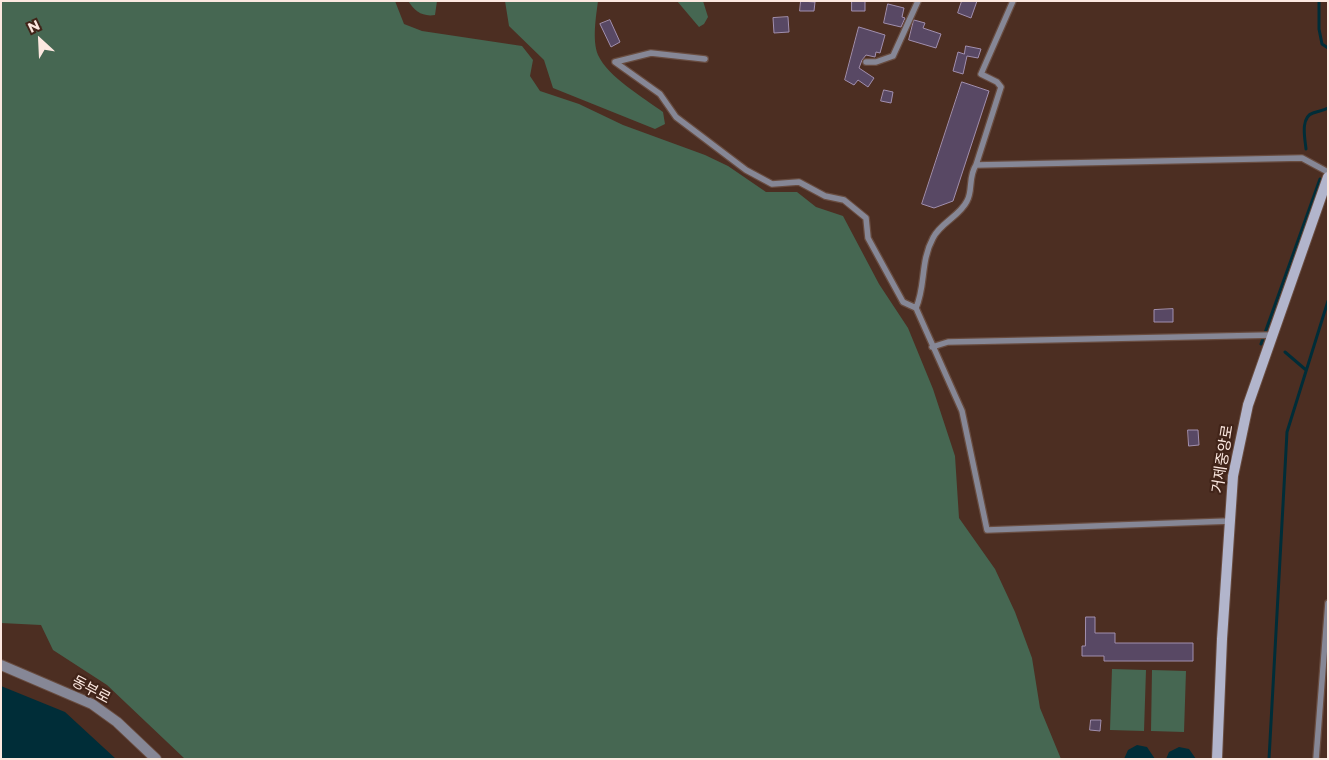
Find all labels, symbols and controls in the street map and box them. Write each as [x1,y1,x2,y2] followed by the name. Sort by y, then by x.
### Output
[15,15,65,65] north arrow
[25,16,43,37] text: N
[1209,424,1237,494] street label: 거제중앙로
[68,672,114,708] street label: 동부로

